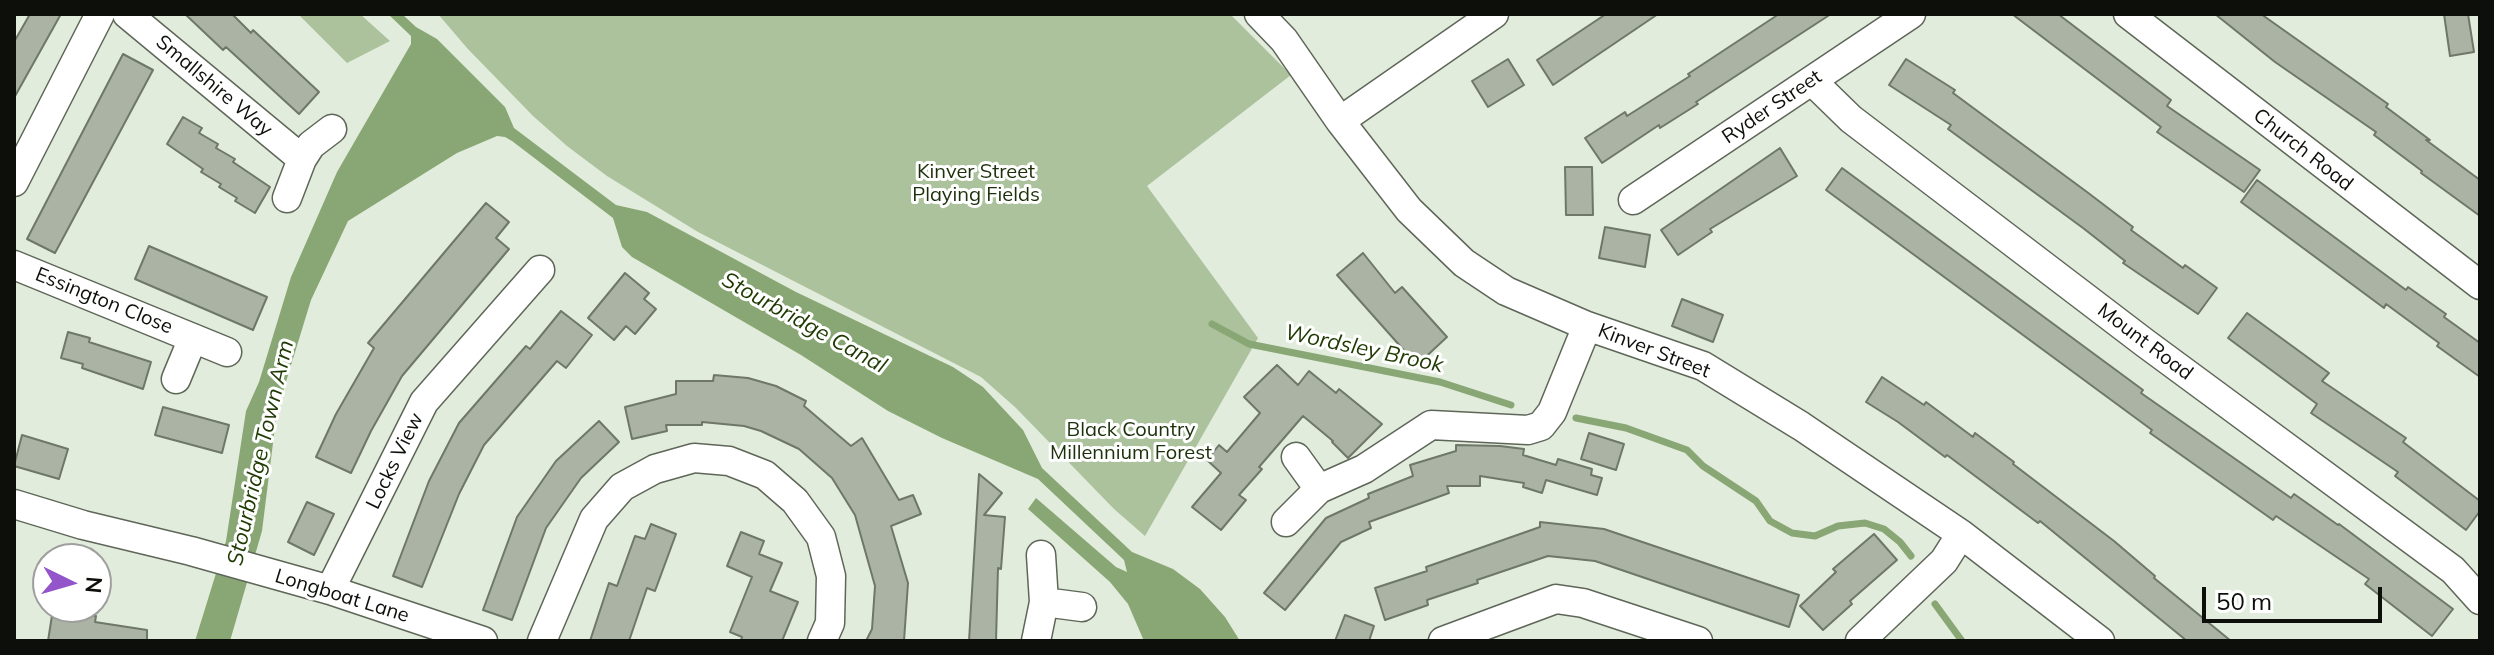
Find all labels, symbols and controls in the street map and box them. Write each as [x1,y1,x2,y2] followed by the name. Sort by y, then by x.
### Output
[151,30,277,142] street label: Smallshire Way
[1718,65,1826,149] street label: Ryder Street
[2248,104,2358,196] street label: Church Road
[912,160,1040,207] park label: Kinver Street Playing Fields
[32,263,176,339] street label: Essington Close
[717,267,891,379] water label: Stourbridge Canal
[2093,298,2197,386] street label: Mount Road
[1282,319,1446,379] water label: Wordsley Brook
[1595,319,1713,383] street label: Kinver Street
[222,338,300,568] water label: Stourbridge Town Arm
[361,409,429,513] street label: Locks View
[1050,418,1212,465] park label: Black Country Millennium Forest
[32,543,112,623] north arrow
[272,564,412,628] street label: Longboat Lane
[2206,571,2386,621] scale bar
[79,575,109,594] text: N
[2216,586,2272,616] text: 50 m

